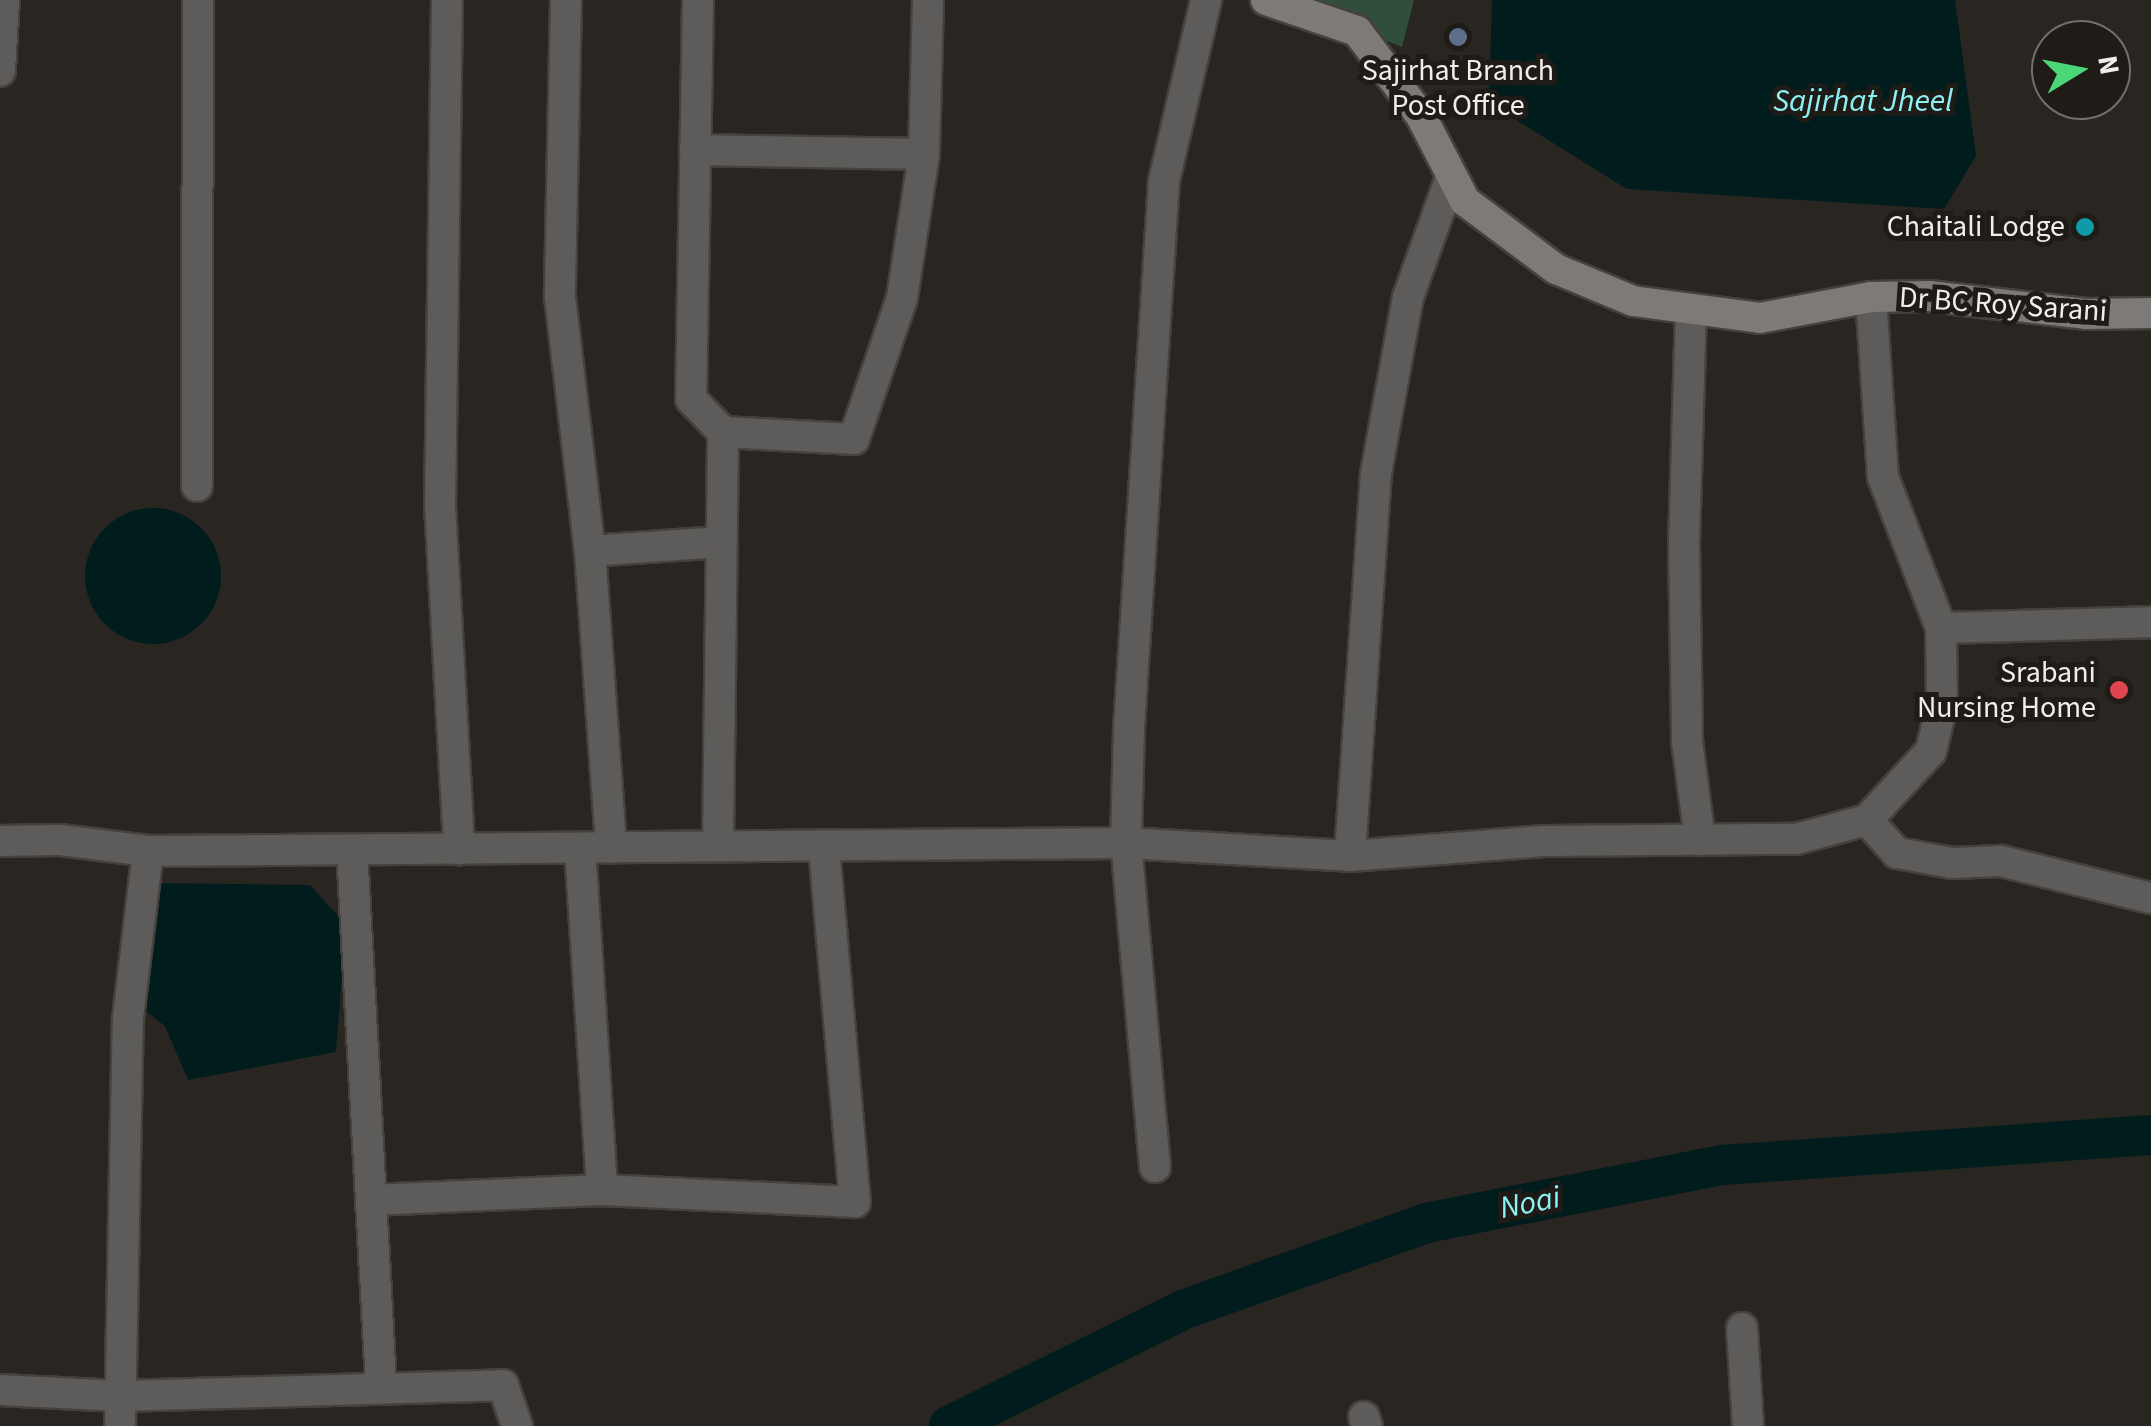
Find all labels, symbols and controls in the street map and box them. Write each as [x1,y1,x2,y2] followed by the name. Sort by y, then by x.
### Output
[2031,20,2131,120] north arrow
[1447,26,1469,48] marker: Sajirhat Branch Post Office
[2087,52,2130,78] text: N
[1362,53,1554,124] place label: Sajirhat Branch Post Office
[1773,82,1953,120] water label: Sajirhat Jheel
[1887,209,2065,245] place label: Chaitali Lodge
[2074,216,2096,238] marker: Chaitali Lodge
[1898,280,2108,330] street label: Dr BC Roy Sarani
[1917,655,2096,726] place label: Srabani Nursing Home
[2106,677,2132,703] marker: Srabani Nursing Home
[1496,1178,1564,1228] water label: Noai

